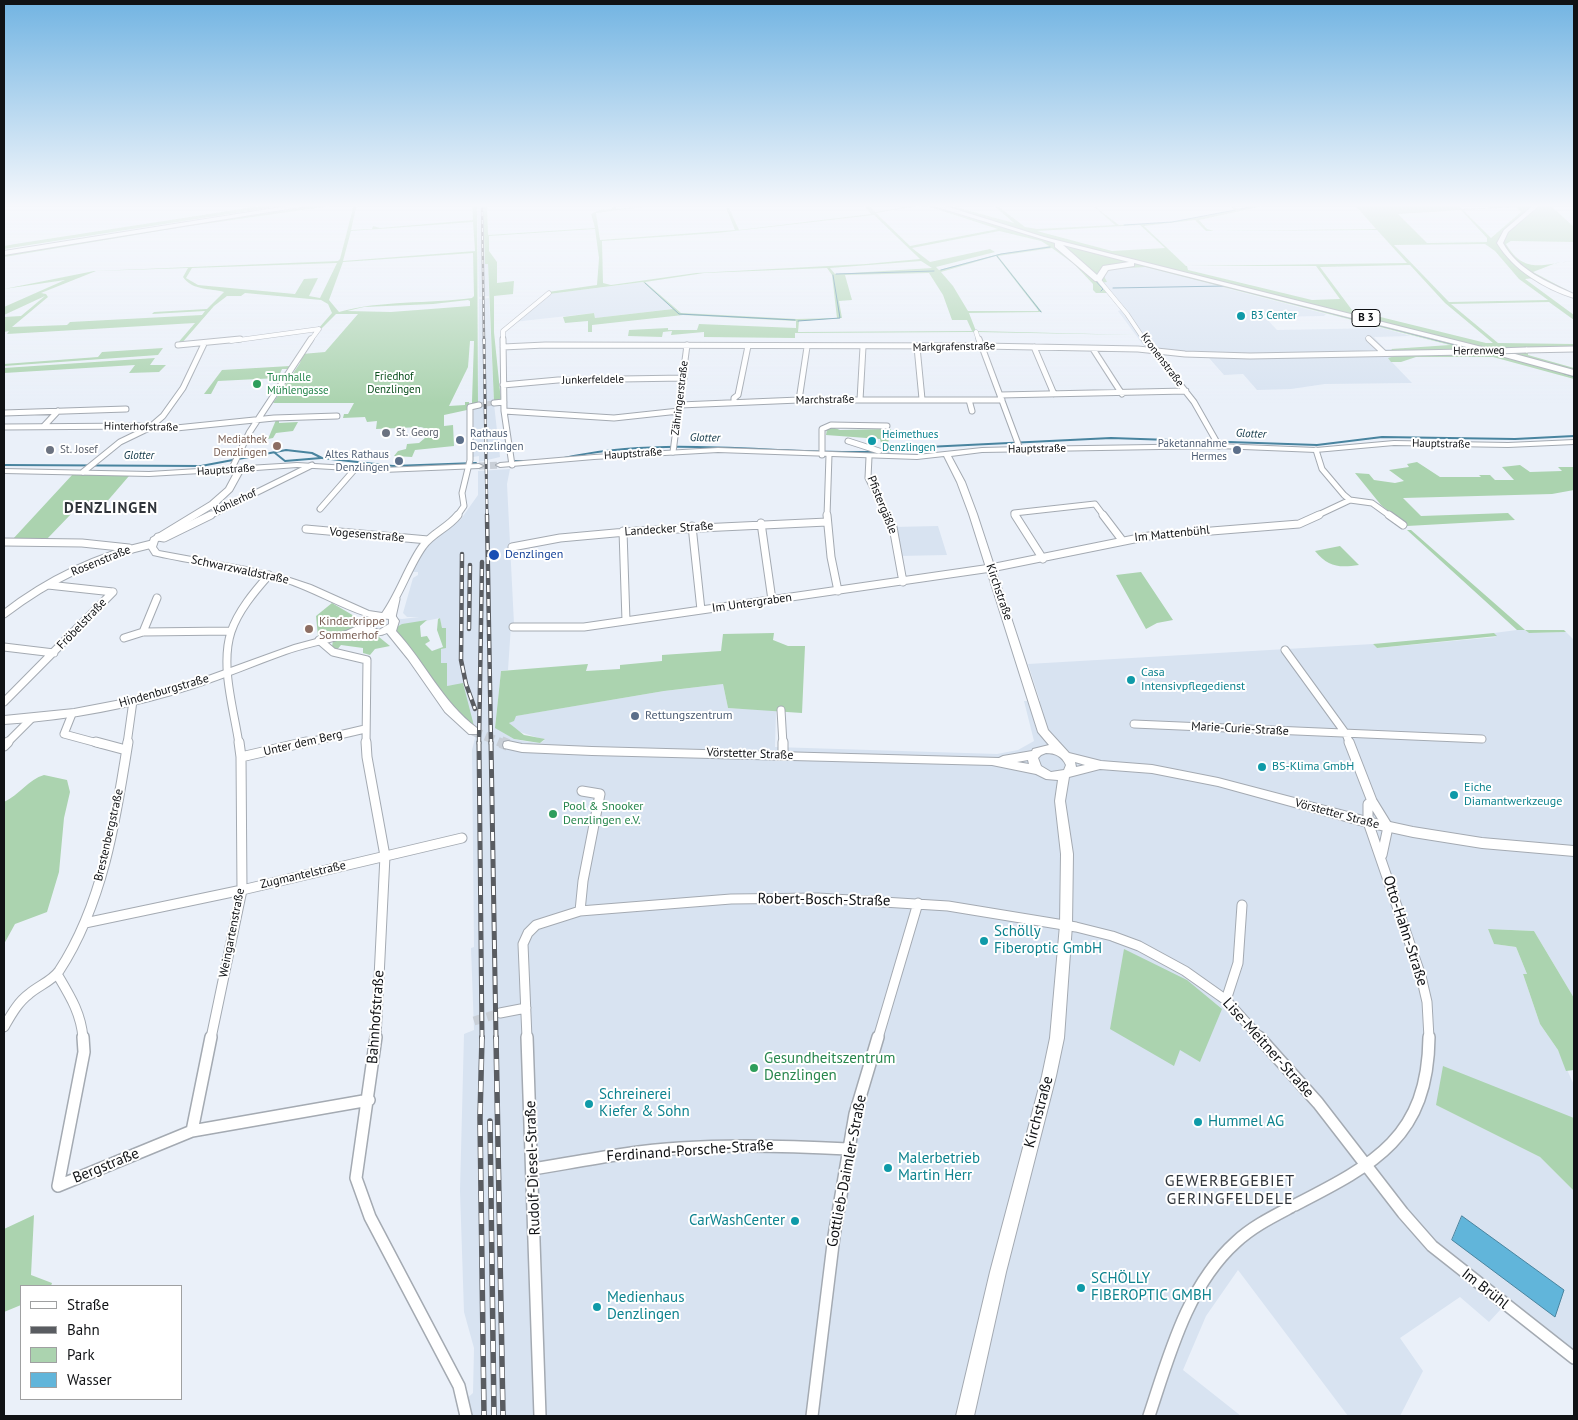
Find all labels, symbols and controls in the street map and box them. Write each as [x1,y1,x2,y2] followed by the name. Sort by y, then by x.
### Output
[1251,309,1297,323] place label: B3 Center
[1235,310,1247,322] marker: B3 Center
[1352,310,1380,326] road number: B 3
[1138,331,1186,389] street label: Kronenstraße
[912,340,996,354] street label: Markgrafenstraße
[1453,344,1505,358] street label: Herrenweg
[669,360,691,436] street label: Zähringerstraße
[367,370,421,396] park label: Friedhof Denzlingen
[267,371,329,397] place label: Turnhalle Mühlengasse
[562,373,624,387] street label: Junkerfeldele
[251,378,263,390] marker: Turnhalle Mühlengasse
[796,393,854,407] street label: Marchstraße
[104,420,178,434] street label: Hinterhofstraße
[396,426,439,440] place label: St. Georg
[380,427,392,439] marker: St. Georg
[470,427,523,453] place label: Rathaus Denzlingen
[1236,427,1266,441] water label: Glotter
[882,428,938,454] place label: Heimethues Denzlingen
[690,431,720,445] water label: Glotter
[214,433,267,459] place label: Mediathek Denzlingen
[454,434,466,446] marker: Rathaus Denzlingen
[866,435,878,447] marker: Heimethues Denzlingen
[1158,437,1227,463] place label: Paketannahme Hermes
[1412,437,1470,451] street label: Hauptstraße
[271,440,283,452] marker: Mediathek Denzlingen
[1008,442,1066,456] street label: Hauptstraße
[60,443,98,457] place label: St. Josef
[44,444,56,456] marker: St. Josef
[1231,444,1243,456] marker: Paketannahme Hermes
[604,445,662,463] street label: Hauptstraße
[325,448,389,474] place label: Altes Rathaus Denzlingen
[124,449,154,463] water label: Glotter
[393,455,405,467] marker: Altes Rathaus Denzlingen
[197,461,255,479] street label: Hauptstraße
[864,474,900,536] street label: Pfistergäßle
[211,486,259,518] street label: Kohlerhof
[63,500,159,518] district label: DENZLINGEN
[624,519,714,539] street label: Landecker Straße
[1134,523,1210,545] street label: Im Mattenbühl
[329,525,405,545] street label: Vogesenstraße
[69,543,133,579] street label: Rosenstraße
[487,548,501,562] marker: Denzlingen
[505,548,563,562] place label: Denzlingen
[190,553,290,587] street label: Schwarzwaldstraße
[983,562,1015,622] street label: Kirchstraße
[711,590,793,616] street label: Im Untergraben
[54,596,110,652] street label: Fröbelstraße
[319,615,385,643] place label: Kinderkrippe Sommerhof
[303,623,315,635] marker: Kinderkrippe Sommerhof
[1141,666,1245,694] place label: Casa Intensivpflegedienst
[117,671,211,711] street label: Hindenburgstraße
[1125,674,1137,686] marker: Casa Intensivpflegedienst
[645,709,733,723] place label: Rettungszentrum
[629,710,641,722] marker: Rettungszentrum
[1191,719,1289,739] street label: Marie-Curie-Straße
[262,727,344,759] street label: Unter dem Berg
[706,745,794,763] street label: Vörstetter Straße
[1272,760,1354,774] place label: BS-Klima GmbH
[1256,761,1268,773] marker: BS-Klima GmbH
[1464,781,1562,809] place label: Eiche Diamantwerkzeuge
[91,787,127,883] street label: Brestenbergstraße
[1448,789,1460,801] marker: Eiche Diamantwerkzeuge
[1293,796,1381,832] street label: Vörstetter Straße
[563,800,643,828] place label: Pool & Snooker Denzlingen e.V.
[547,808,559,820] marker: Pool & Snooker Denzlingen e.V.
[259,858,347,892] street label: Zugmantelstraße
[1379,873,1431,989] street label: Otto-Hahn-Straße
[216,887,248,979] street label: Weingartenstraße
[757,890,891,910] street label: Robert-Bosch-Straße
[994,923,1102,958] place label: Schölly Fiberoptic GmbH
[978,935,990,947] marker: Schölly Fiberoptic GmbH
[364,970,388,1064] street label: Bahnhofstraße
[1218,994,1318,1102] street label: Lise-Meitner-Straße
[764,1050,895,1085] place label: Gesundheitszentrum Denzlingen
[748,1062,760,1074] marker: Gesundheitszentrum Denzlingen
[1021,1074,1057,1150] street label: Kirchstraße
[599,1086,690,1121] place label: Schreinerei Kiefer & Sohn
[823,1093,871,1249] street label: Gottlieb-Daimler-Straße
[583,1098,595,1110] marker: Schreinerei Kiefer & Sohn
[522,1100,544,1236] street label: Rudolf-Diesel-Straße
[1208,1113,1284,1131] place label: Hummel AG
[1192,1116,1204,1128] marker: Hummel AG
[606,1136,774,1166] street label: Ferdinand-Porsche-Straße
[70,1145,142,1187] street label: Bergstraße
[898,1150,980,1185] place label: Malerbetrieb Martin Herr
[882,1162,894,1174] marker: Malerbetrieb Martin Herr
[1163,1171,1297,1209] district label: GEWERBEGEBIET GERINGFELDELE
[689,1212,785,1230] place label: CarWashCenter
[789,1215,801,1227] marker: CarWashCenter
[1458,1265,1512,1313] street label: Im Brühl
[1091,1270,1212,1305] place label: SCHÖLLY FIBEROPTIC GMBH
[1075,1282,1087,1294] marker: SCHÖLLY FIBEROPTIC GMBH
[20,1285,182,1400] legend
[607,1289,684,1324] place label: Medienhaus Denzlingen
[67,1295,109,1314] text: Straße
[591,1301,603,1313] marker: Medienhaus Denzlingen
[67,1320,100,1339] text: Bahn
[67,1345,95,1364] text: Park
[67,1370,112,1389] text: Wasser

